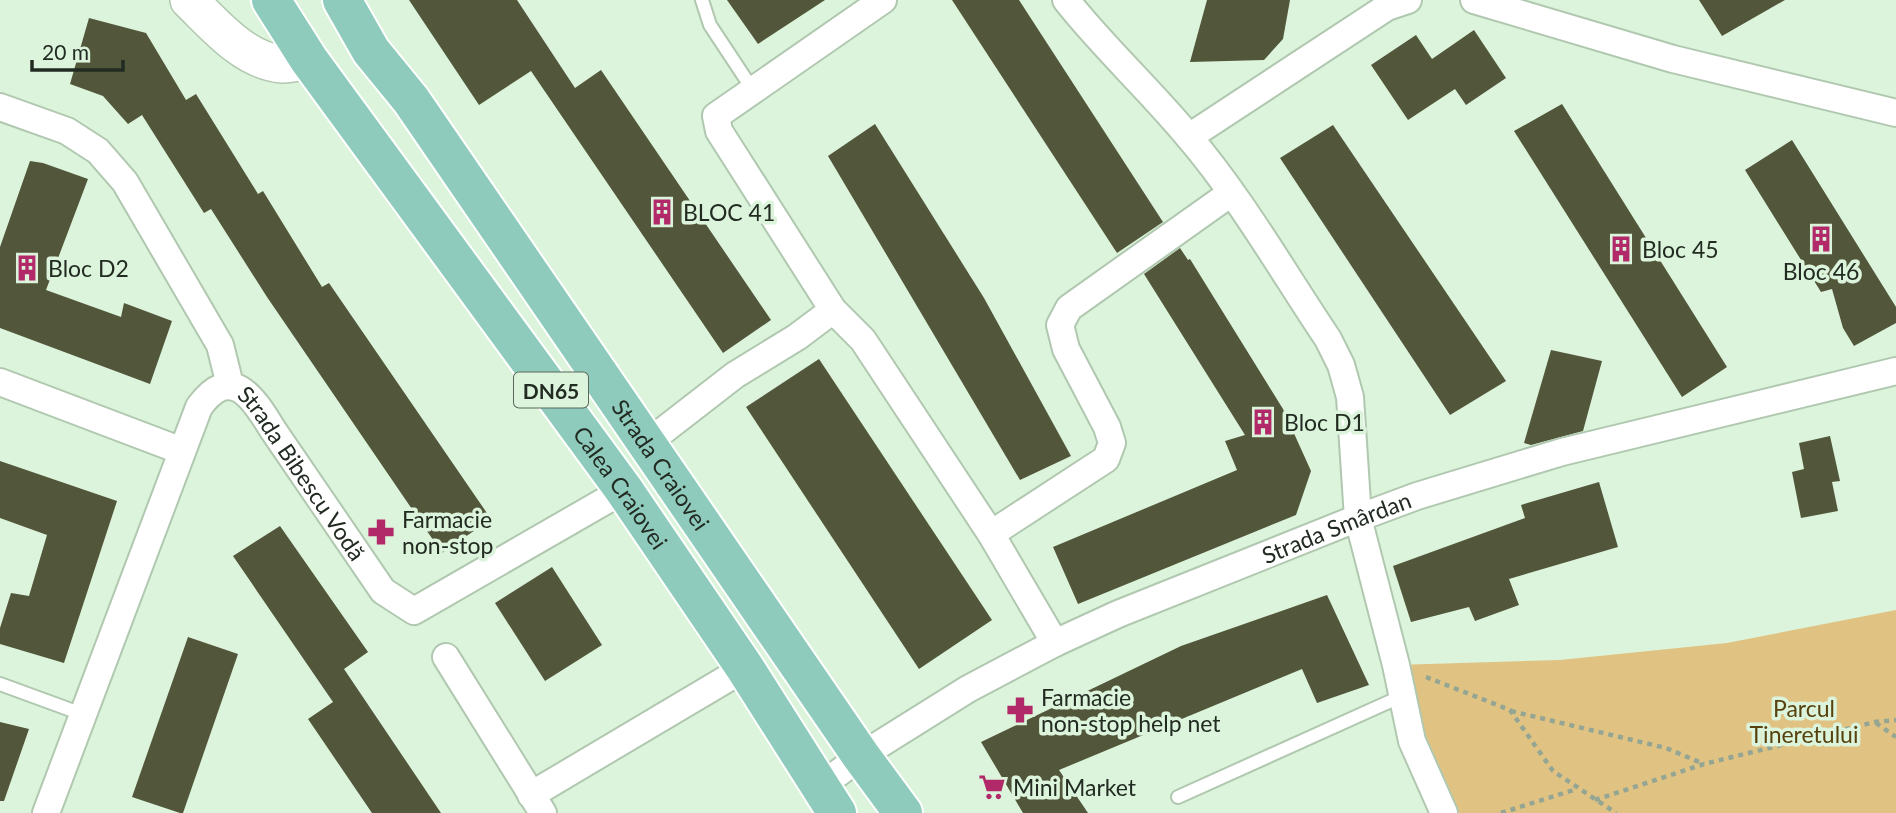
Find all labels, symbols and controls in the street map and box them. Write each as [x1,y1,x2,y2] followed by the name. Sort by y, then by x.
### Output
[32,28,122,72] scale bar
[42,39,89,64] text: 20 m
[647,197,677,227] building icon: BLOC 41
[683,198,775,226] place label: BLOC 41
[1806,224,1836,254] building icon: Bloc 46
[1606,234,1636,264] building icon: Bloc 45
[1642,235,1719,263] place label: Bloc 45
[12,253,42,283] building icon: Bloc D2
[48,254,129,282] place label: Bloc D2
[1783,257,1859,285] place label: Bloc 46
[514,372,588,408] road number: DN65
[233,379,372,565] street label: Strada Bibescu Vodă
[606,394,716,535] street label: Strada Craiovei
[1248,407,1278,437] building icon: Bloc D1
[1284,408,1365,436] place label: Bloc D1
[568,420,674,554] street label: Calea Craiovei
[1258,486,1415,569] street label: Strada Smârdan
[402,505,493,559] place label: Farmacie non-stop
[366,517,396,547] pharmacy icon: Farmacie non-stop
[1041,683,1221,737] place label: Farmacie non-stop help net
[1750,694,1858,748] park label: Parcul Tineretului
[1005,695,1035,725] pharmacy icon: Farmacie non-stop help net
[977,772,1007,802] supermarket icon: Mini Market
[1013,773,1137,801] place label: Mini Market

